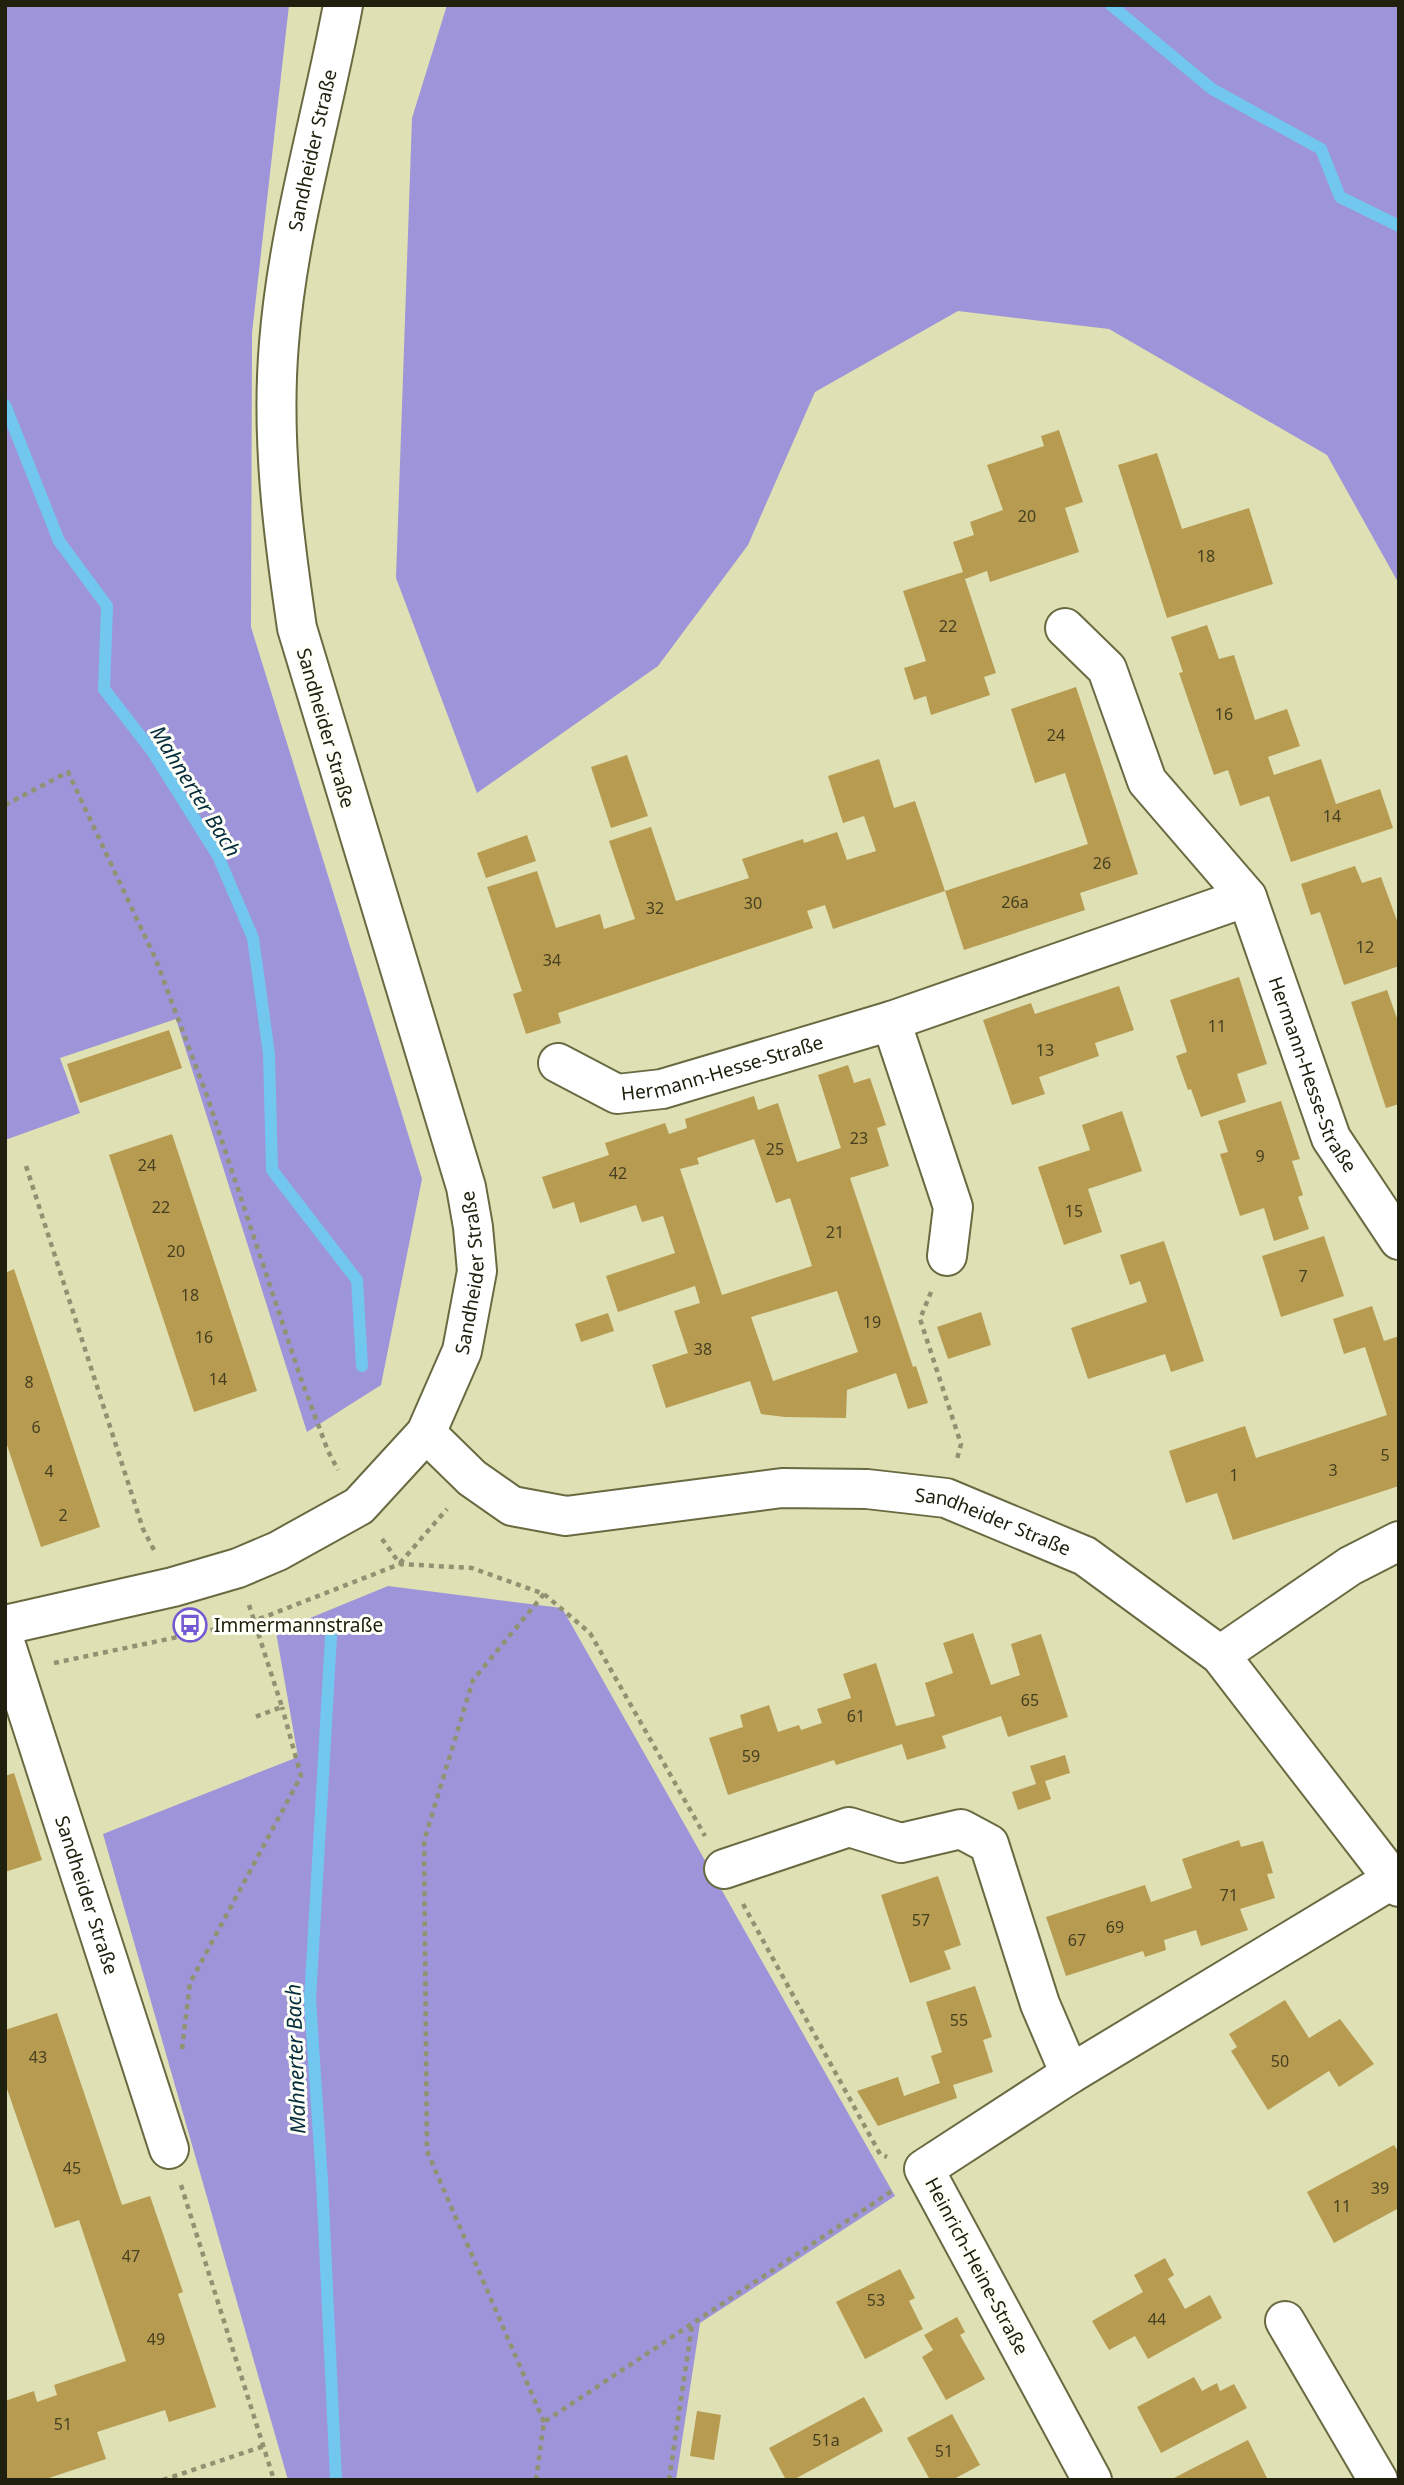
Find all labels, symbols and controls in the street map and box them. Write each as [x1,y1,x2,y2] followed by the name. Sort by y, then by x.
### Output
[282,67,343,233] street label: Sandheider Straße
[1018,505,1036,527] house number: 20
[1197,545,1215,567] house number: 18
[939,615,957,637] house number: 22
[291,645,361,811] street label: Sandheider Straße
[1215,703,1233,725] house number: 16
[144,720,248,862] water label: Mahnerter Bach
[1047,724,1065,746] house number: 24
[1323,805,1341,827] house number: 14
[1093,852,1111,874] house number: 26
[1001,891,1029,913] house number: 26a
[744,892,762,914] house number: 30
[646,897,664,919] house number: 32
[1356,936,1374,958] house number: 12
[543,949,561,971] house number: 34
[1263,973,1363,1177] street label: Hermann-Hesse-Straße
[1208,1015,1226,1037] house number: 11
[620,1029,826,1106] street label: Hermann-Hesse-Straße
[1036,1039,1054,1061] house number: 13
[850,1127,868,1149] house number: 23
[766,1138,784,1160] house number: 25
[1255,1145,1265,1167] house number: 9
[138,1154,156,1176] house number: 24
[609,1162,627,1184] house number: 42
[449,1189,490,1357] street label: Sandheider Straße
[152,1196,170,1218] house number: 22
[1065,1200,1083,1222] house number: 15
[826,1221,844,1243] house number: 21
[167,1240,185,1262] house number: 20
[1298,1265,1308,1287] house number: 7
[181,1284,199,1306] house number: 18
[863,1311,881,1333] house number: 19
[195,1326,213,1348] house number: 16
[694,1338,712,1360] house number: 38
[209,1368,227,1390] house number: 14
[24,1371,34,1393] house number: 8
[31,1416,41,1438] house number: 6
[1380,1444,1390,1466] house number: 5
[1328,1459,1338,1481] house number: 3
[44,1460,54,1482] house number: 4
[1229,1464,1239,1486] house number: 1
[914,1482,1075,1562] street label: Sandheider Straße
[58,1504,68,1526] house number: 2
[171,1606,209,1644] bus stop icon: Immermannstraße
[214,1612,383,1638] place label: Immermannstraße
[1021,1689,1039,1711] house number: 65
[847,1705,865,1727] house number: 61
[742,1745,760,1767] house number: 59
[49,1812,125,1978] street label: Sandheider Straße
[1220,1884,1238,1906] house number: 71
[912,1909,930,1931] house number: 57
[1106,1916,1124,1938] house number: 69
[1068,1929,1086,1951] house number: 67
[278,1983,312,2135] water label: Mahnerter Bach
[950,2009,968,2031] house number: 55
[29,2046,47,2068] house number: 43
[1271,2050,1289,2072] house number: 50
[63,2157,81,2179] house number: 45
[919,2173,1035,2359] street label: Heinrich-Heine-Straße
[1371,2177,1389,2199] house number: 39
[1333,2195,1351,2217] house number: 11
[122,2245,140,2267] house number: 47
[867,2289,885,2311] house number: 53
[1148,2308,1166,2330] house number: 44
[147,2328,165,2350] house number: 49
[54,2413,72,2435] house number: 51
[812,2429,840,2451] house number: 51a
[935,2440,953,2462] house number: 51

